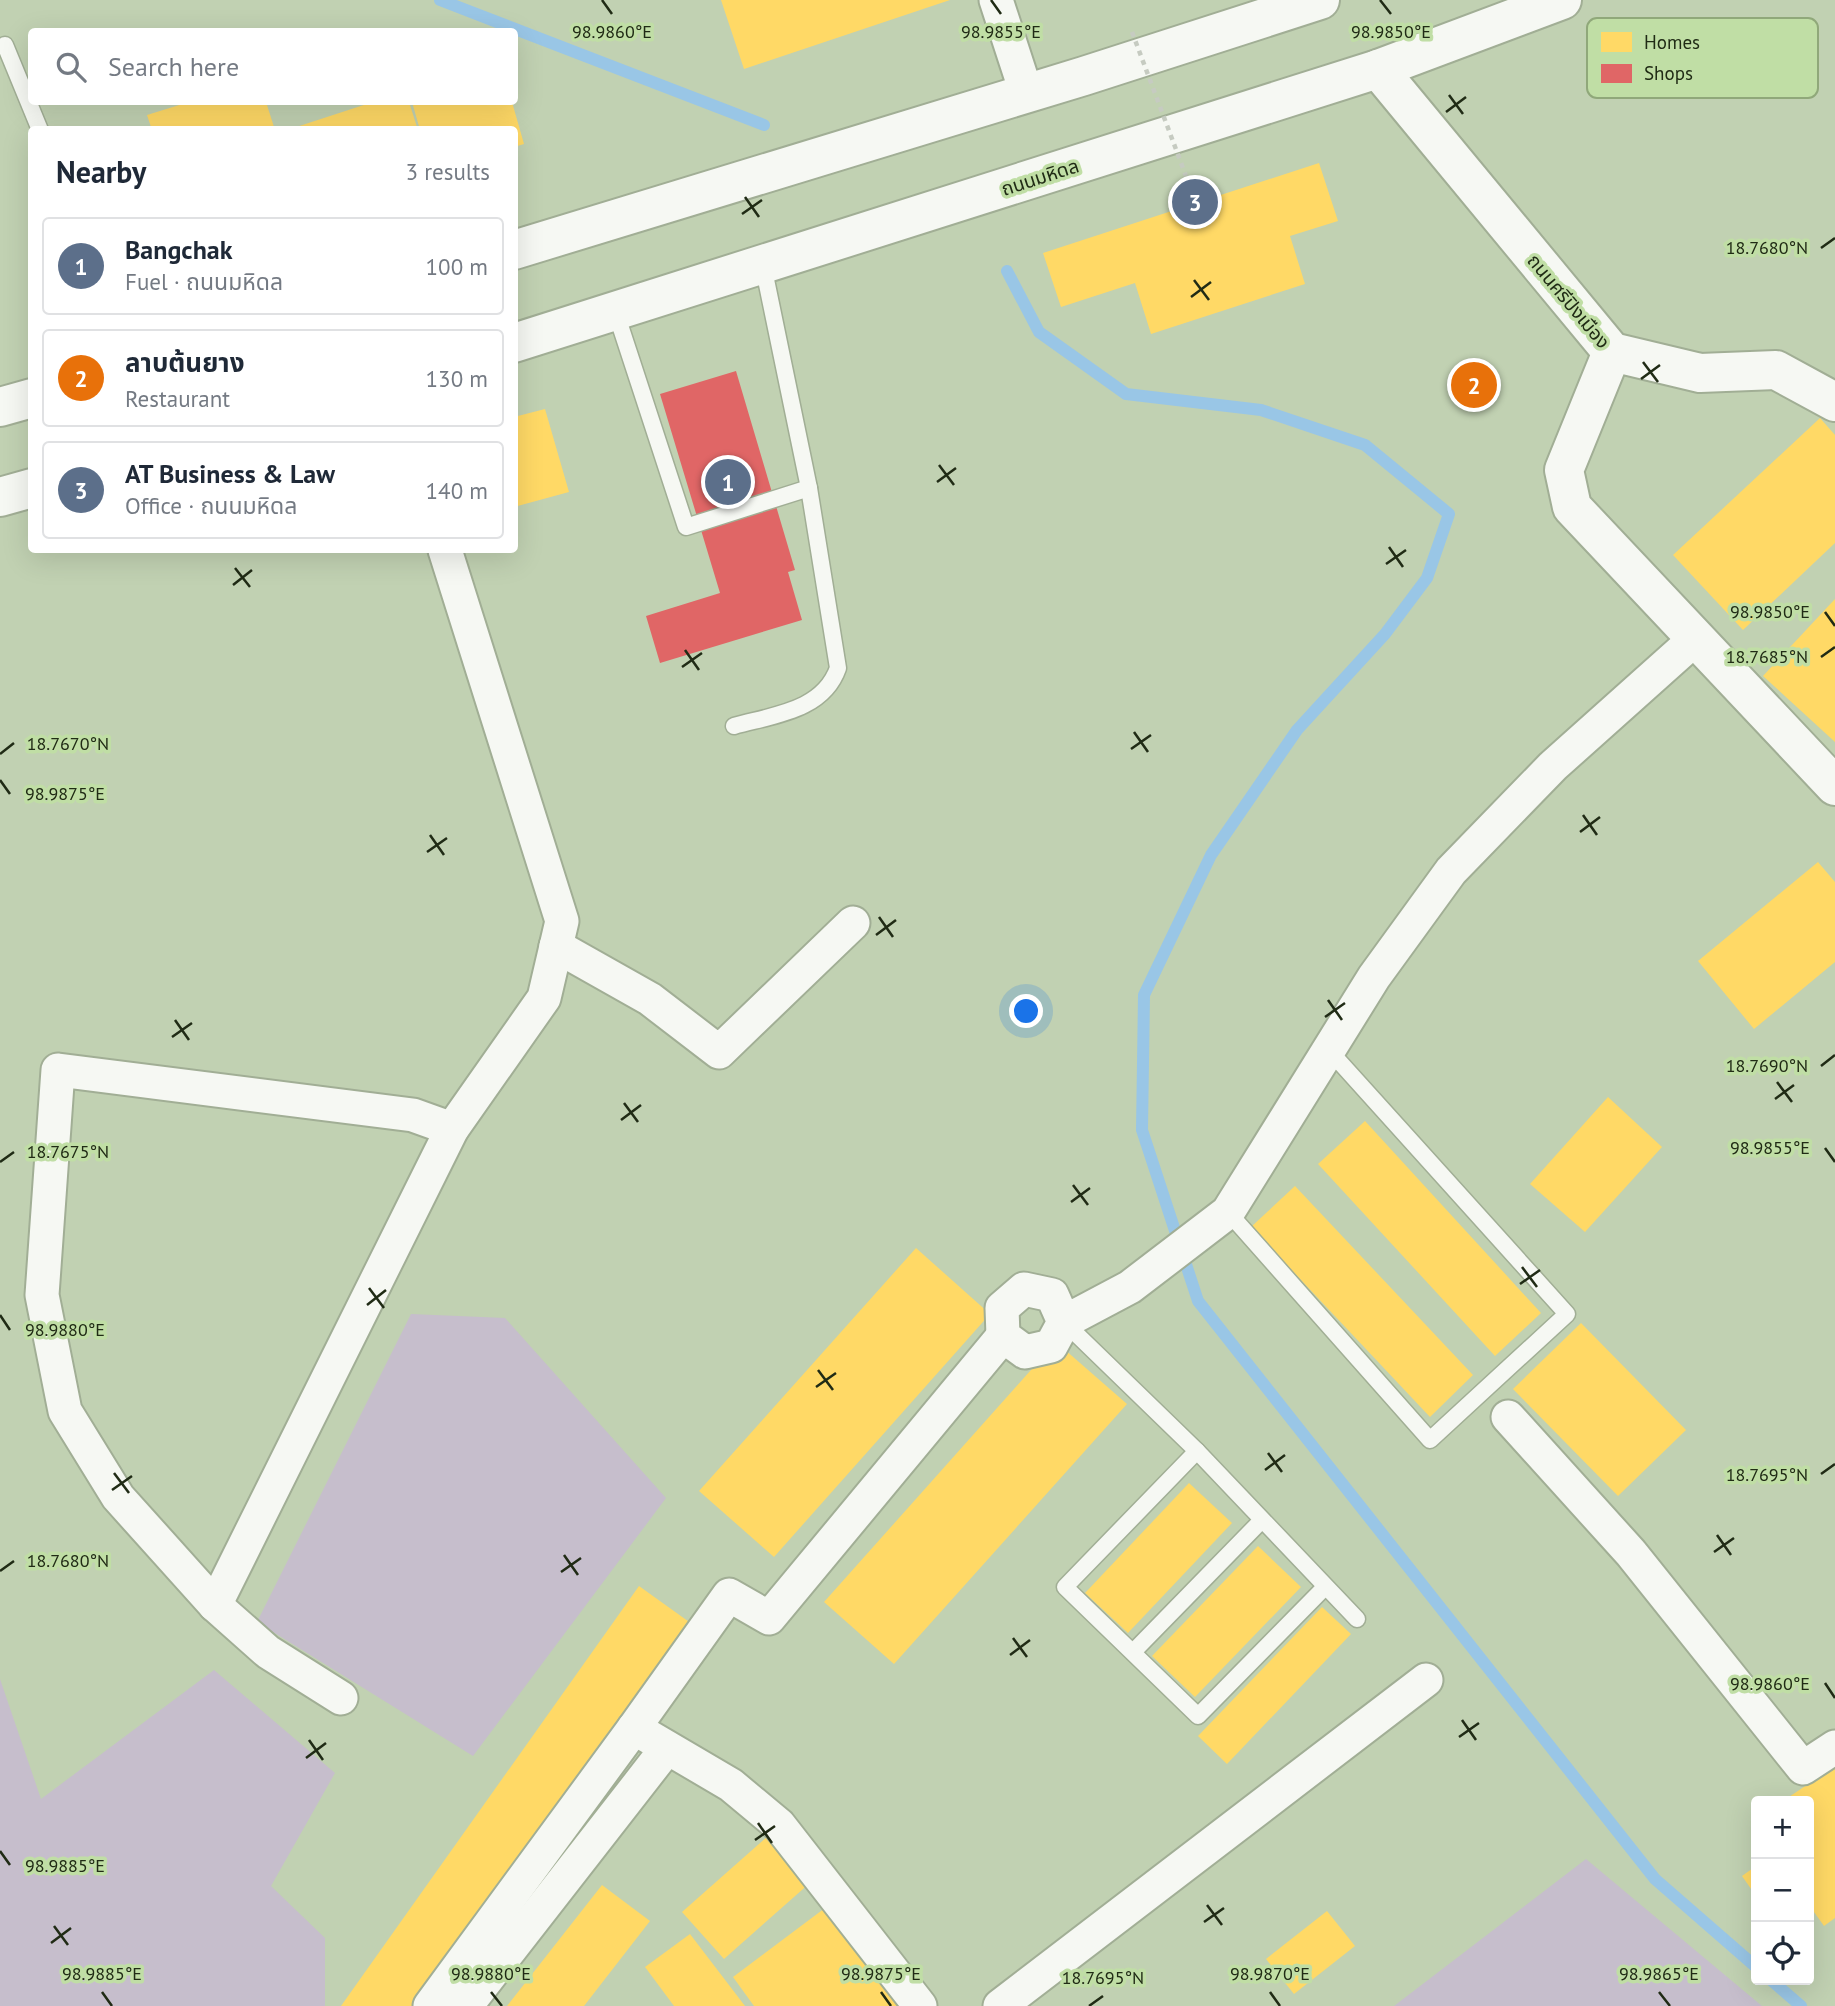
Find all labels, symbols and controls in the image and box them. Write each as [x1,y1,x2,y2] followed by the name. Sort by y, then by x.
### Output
[1587,18,1818,98] legend
[572,20,652,43] text: 98.9860°E
[961,20,1041,43] text: 98.9855°E
[1351,20,1431,43] text: 98.9850°E
[28,28,518,105] search box
[1644,30,1700,54] text: Homes
[52,48,90,86] icon: search
[108,50,239,83] text: Search here
[1644,61,1693,85] text: Shops
[56,152,146,191] text: Nearby
[998,153,1082,201] street label: ถนนมหิดล
[406,157,490,186] text: 3 results
[1172,176,1218,228] pin: 3
[125,233,232,266] text: Bangchak
[1726,236,1808,259] text: 18.7680°N
[1523,249,1615,353] street label: ถนนศรีปิงเมือง
[74,252,88,281] text: 1
[426,252,488,281] text: 100 m
[125,267,283,296] text: Fuel · ถนนมหิดล
[125,346,245,379] text: ลาบต้นยาง
[1451,359,1497,411] pin: 2
[74,364,88,393] text: 2
[426,364,488,393] text: 130 m
[125,384,230,413] text: Restaurant
[705,456,751,508] pin: 1
[125,457,335,490] text: AT Business & Law
[74,476,88,505] text: 3
[426,476,488,505] text: 140 m
[125,491,297,520] text: Office · ถนนมหิดล
[1730,600,1810,623] text: 98.9850°E
[1726,645,1808,668] text: 18.7685°N
[27,732,109,755] text: 18.7670°N
[25,782,105,805] text: 98.9875°E
[1009,994,1043,1028] your location
[1726,1054,1808,1077] text: 18.7690°N
[1730,1136,1810,1159] text: 98.9855°E
[27,1140,109,1163] text: 18.7675°N
[25,1318,105,1341] text: 98.9880°E
[1726,1463,1808,1486] text: 18.7695°N
[27,1549,109,1572] text: 18.7680°N
[1730,1672,1810,1695] text: 98.9860°E
[1751,1796,1814,1985] map controls
[1751,1796,1814,1859] button: +
[25,1854,105,1877] text: 98.9885°E
[1751,1859,1814,1922] button: −
[1751,1922,1814,1985] button: locate
[62,1962,142,1985] text: 98.9885°E
[451,1962,531,1985] text: 98.9880°E
[841,1962,921,1985] text: 98.9875°E
[1230,1962,1310,1985] text: 98.9870°E
[1619,1962,1699,1985] text: 98.9865°E
[1062,1966,1144,1989] text: 18.7695°N

